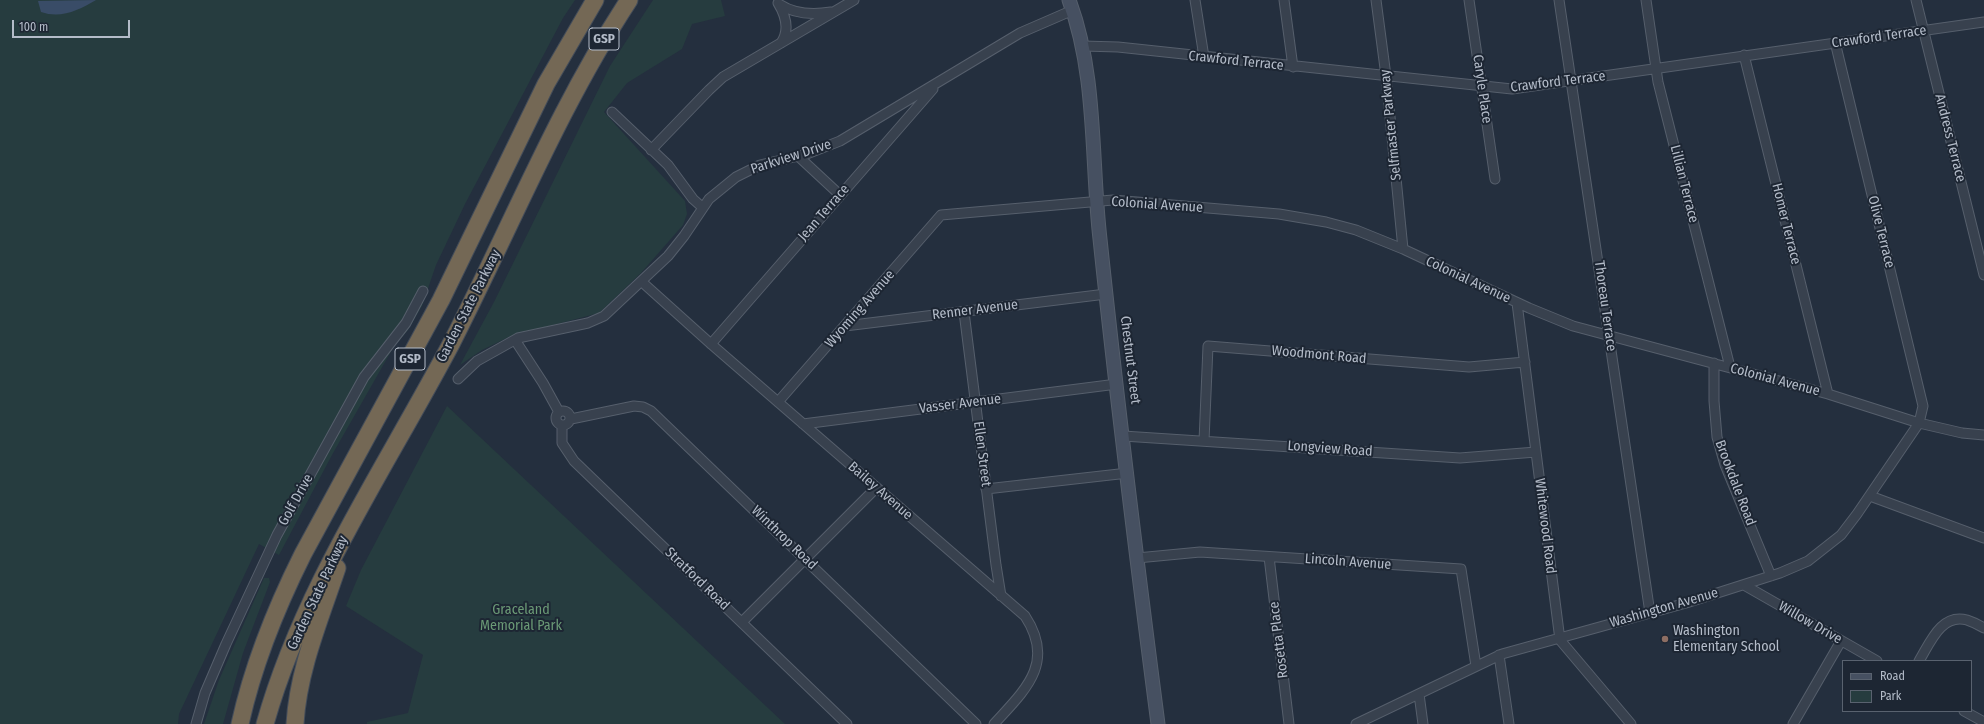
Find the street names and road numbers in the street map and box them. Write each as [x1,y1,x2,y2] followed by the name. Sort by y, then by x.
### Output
[1831,22,1927,52] street label: Crawford Terrace
[589,28,619,50] road number: GSP
[1188,48,1284,74] street label: Crawford Terrace
[1469,54,1495,124] street label: Caryle Place
[1510,68,1606,96] street label: Crawford Terrace
[1377,69,1405,181] street label: Selfmaster Parkway
[1931,92,1969,184] street label: Andress Terrace
[749,136,833,178] street label: Parkview Drive
[1666,143,1702,225] street label: Lillian Terrace
[795,181,853,245] street label: Jean Terrace
[1768,182,1804,266] street label: Homer Terrace
[1111,193,1203,217] street label: Colonial Avenue
[1864,194,1898,270] street label: Olive Terrace
[433,247,505,365] street label: Garden State Parkway
[1423,253,1513,307] street label: Colonial Avenue
[1590,260,1620,352] street label: Thoreau Terrace
[822,267,898,351] street label: Wyoming Avenue
[931,296,1019,324] street label: Renner Avenue
[1116,315,1144,405] street label: Chestnut Street
[1271,342,1367,368] street label: Woodmont Road
[395,348,425,370] road number: GSP
[1728,360,1822,400] street label: Colonial Avenue
[918,391,1002,417] street label: Vasser Avenue
[970,420,994,488] street label: Ellen Street
[1287,438,1373,460] street label: Longview Road
[1711,438,1759,528] street label: Brookdale Road
[844,458,916,524] street label: Bailey Avenue
[275,471,317,529] street label: Golf Drive
[1531,477,1559,575] street label: Whitewood Road
[748,502,820,574] street label: Winthrop Road
[284,533,352,653] street label: Garden State Parkway
[661,544,733,614] street label: Stratford Road
[1304,551,1392,573] street label: Lincoln Avenue
[1608,584,1720,632] street label: Washington Avenue
[1775,598,1845,648] street label: Willow Drive
[1266,601,1292,679] street label: Rosetta Place

